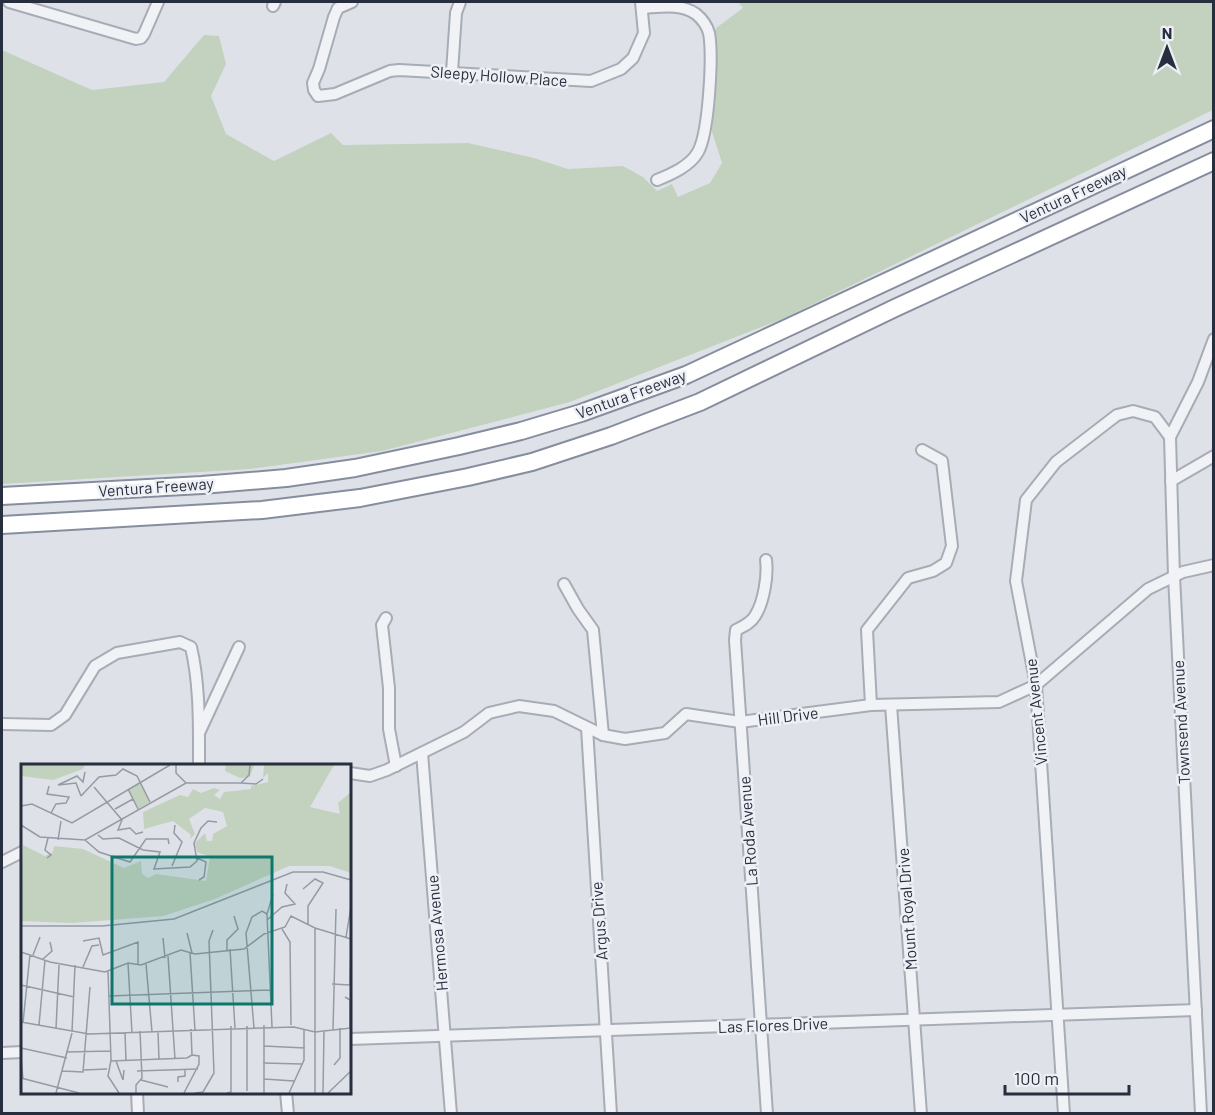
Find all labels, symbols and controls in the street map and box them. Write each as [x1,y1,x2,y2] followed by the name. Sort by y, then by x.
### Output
[1137,18,1197,78] north arrow
[1162,23,1172,42] text: N
[430,61,568,90] street label: Sleepy Hollow Place
[1016,160,1130,227] street label: Ventura Freeway
[573,365,689,422] street label: Ventura Freeway
[98,473,215,500] street label: Ventura Freeway
[1020,658,1051,766] street label: Vincent Avenue
[1168,660,1193,784] street label: Townsend Avenue
[757,702,819,729] street label: Hill Drive
[21,764,351,1094] inset map
[734,776,761,887] street label: La Roda Avenue
[893,847,920,971] street label: Mount Royal Drive
[422,874,451,992] street label: Hermosa Avenue
[586,881,611,961] street label: Argus Drive
[718,1013,828,1036] street label: Las Flores Drive
[1005,1058,1130,1096] scale bar
[1014,1067,1059,1089] text: 100 m

